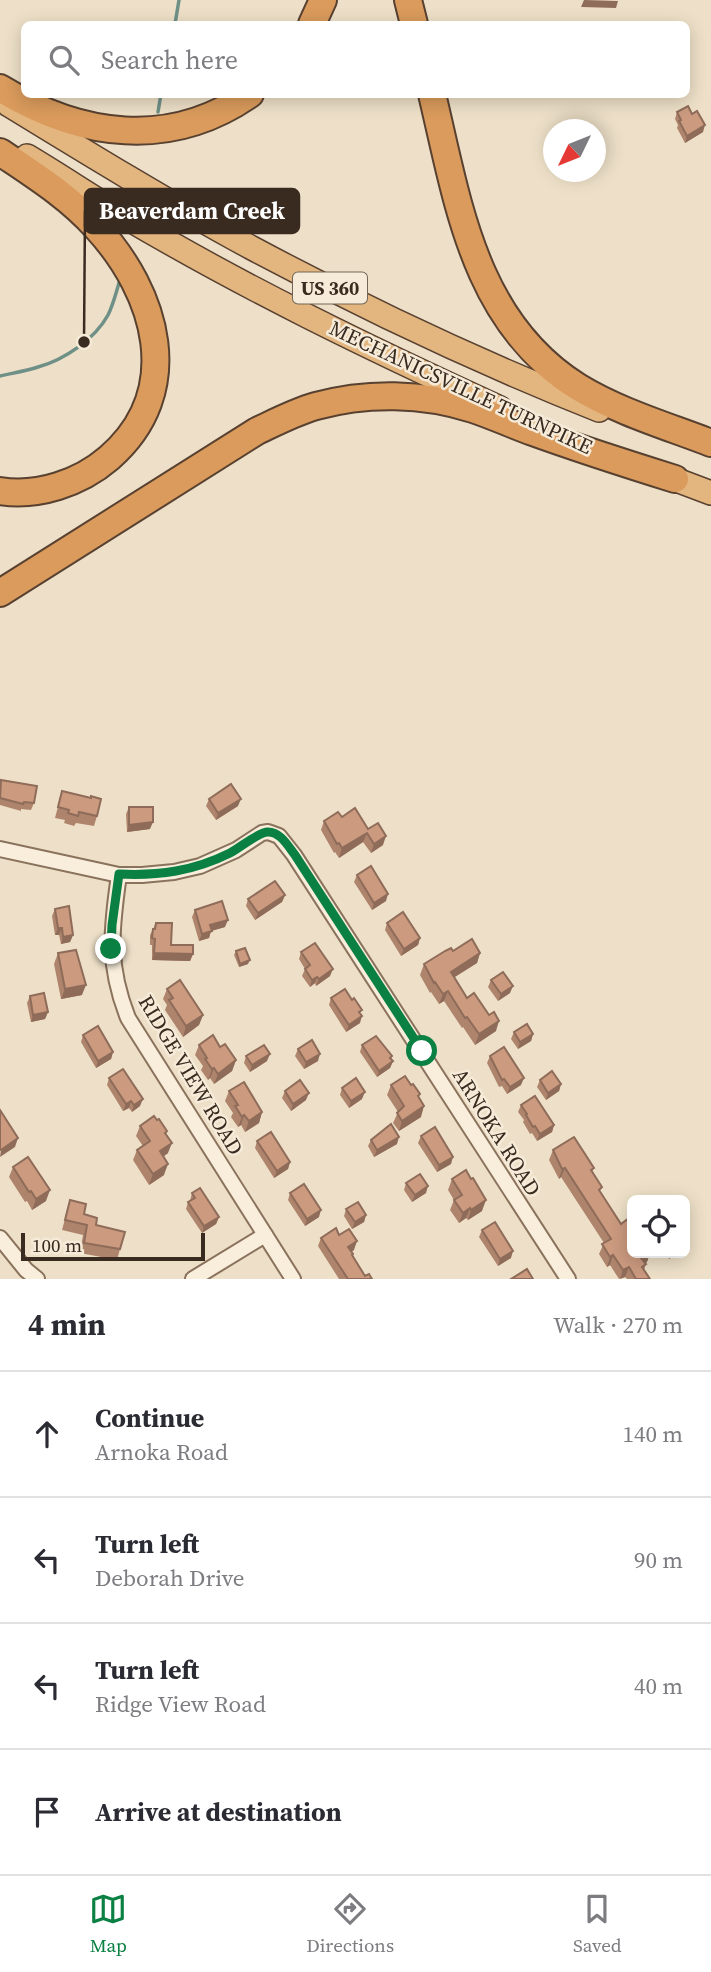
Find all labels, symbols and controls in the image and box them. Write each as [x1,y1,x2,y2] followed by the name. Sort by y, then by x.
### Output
[21,21,690,98] search box
[45,41,83,79] icon: search
[101,42,238,78] text: Search here
[543,119,606,182] north arrow
[85,189,299,233] callout: Beaverdam Creek
[99,195,285,227] text: Beaverdam Creek
[293,272,367,304] road number: US 360
[325,313,597,461] street label: MECHANICSVILLE TURNPIKE
[95,933,126,964] route end
[132,989,250,1161] street label: RIDGE VIEW ROAD
[406,1035,437,1066] route start
[446,1063,548,1201] street label: ARNOKA ROAD
[627,1195,690,1258] map controls
[627,1195,690,1258] button: locate
[21,1230,205,1262] scale bar
[32,1232,82,1258] text: 100 m
[28,1304,106,1345] text: 4 min
[553,1309,683,1341] text: Walk · 270 m
[95,1400,204,1436] text: Continue
[28,1415,66,1453] icon: ahead
[622,1418,683,1450] text: 140 m
[95,1436,228,1468] text: Arnoka Road
[95,1526,199,1562] text: Turn left
[28,1541,66,1579] icon: left
[634,1544,683,1576] text: 90 m
[95,1562,245,1594] text: Deborah Drive
[95,1652,199,1688] text: Turn left
[28,1667,66,1705] icon: left
[634,1670,683,1702] text: 40 m
[95,1688,266,1720] text: Ridge View Road
[28,1793,66,1831] icon: arrive
[95,1794,342,1830] text: Arrive at destination
[89,1890,127,1958] tab: Map
[306,1890,394,1958] tab: Directions
[573,1890,622,1958] tab: Saved

